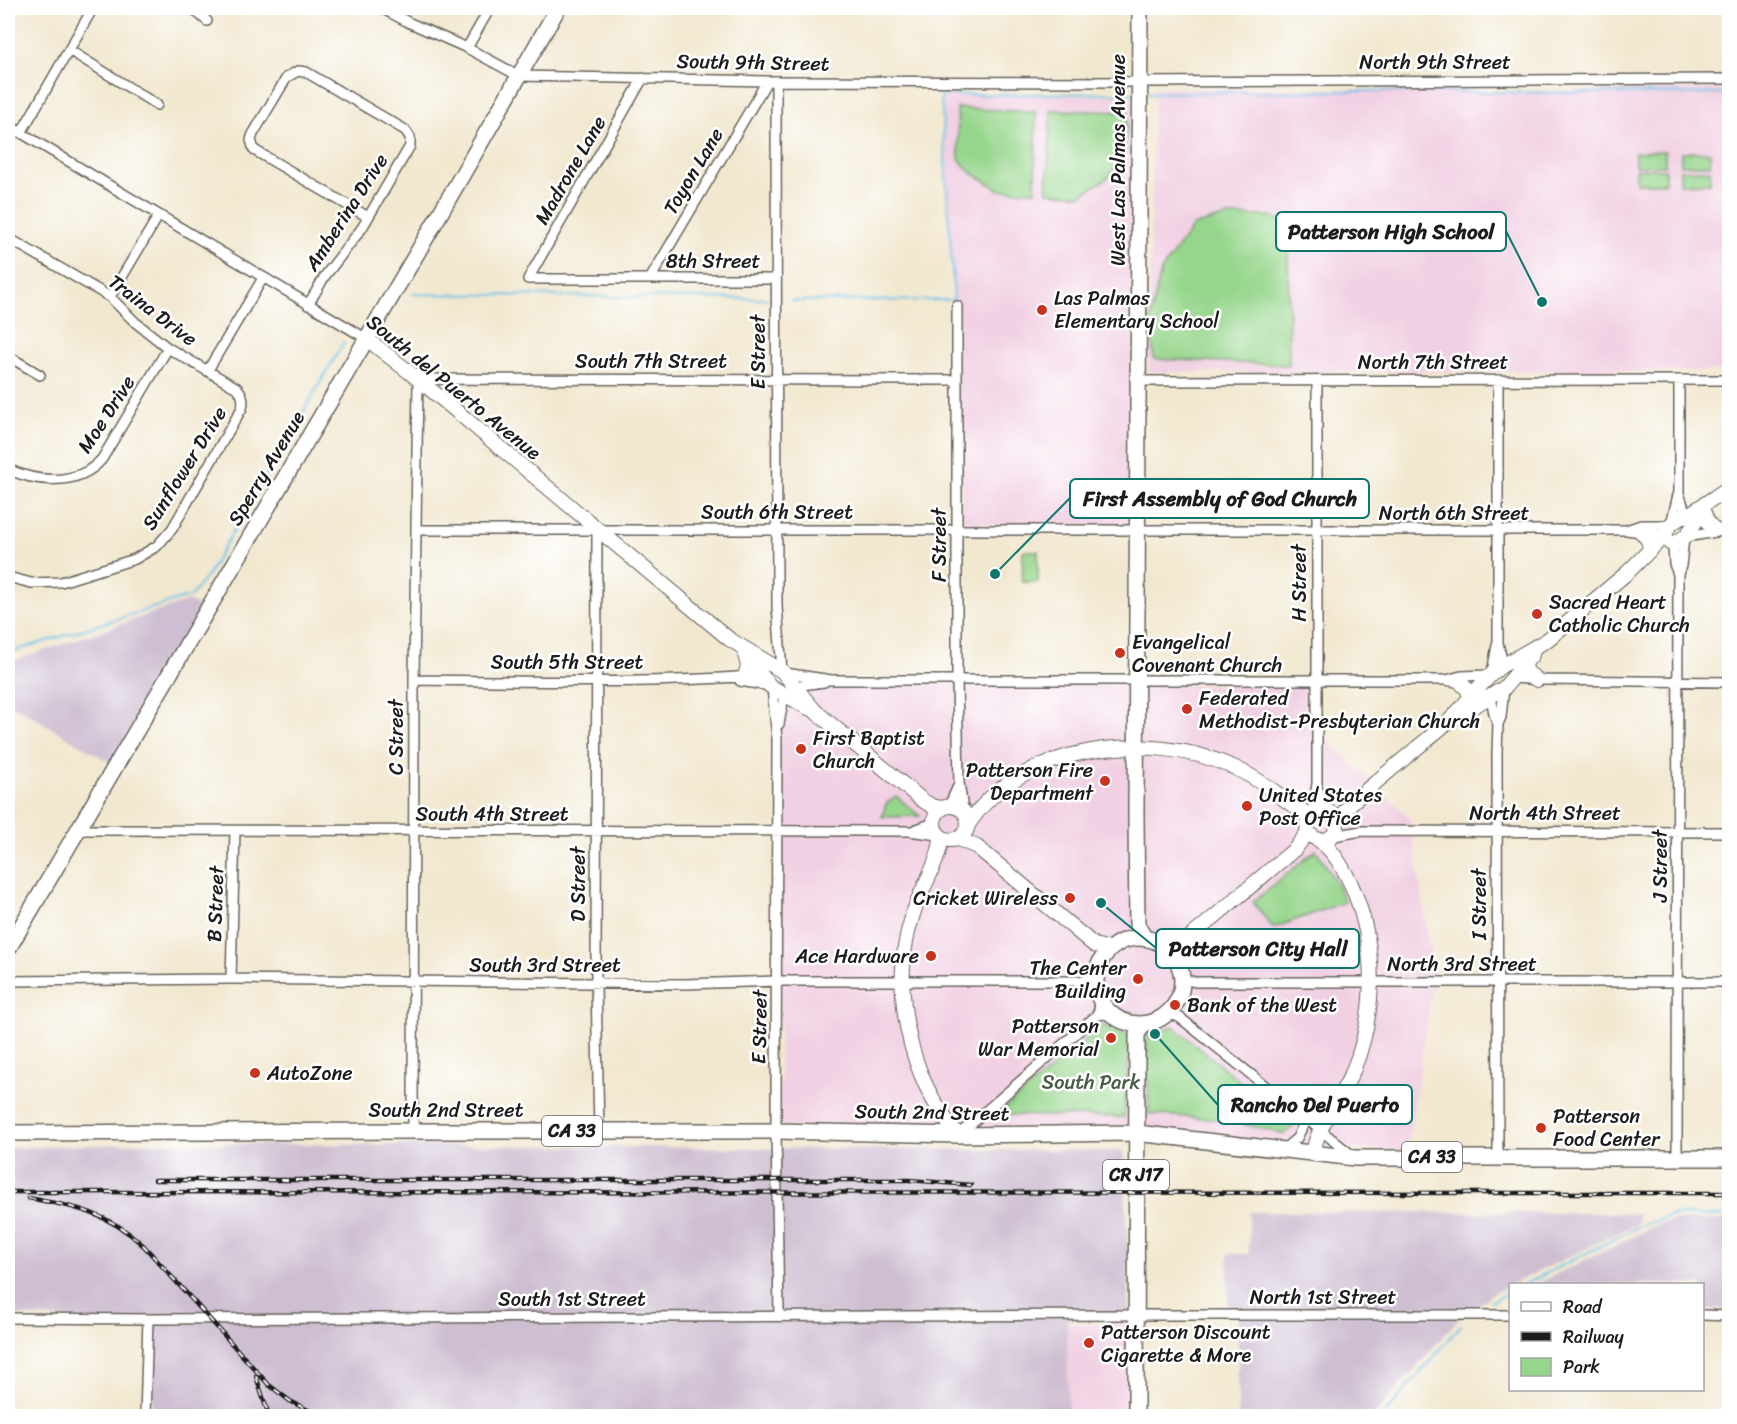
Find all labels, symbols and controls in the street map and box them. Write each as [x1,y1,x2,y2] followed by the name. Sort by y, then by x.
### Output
[676,44,830,81] street label: South 9th Street
[1359,45,1511,80] street label: North 9th Street
[1101,54,1136,266] street label: West Las Palmas Avenue
[525,109,616,232] street label: Madrone Lane
[654,121,733,222] street label: Toyon Lane
[295,146,398,279] street label: Amberina Drive
[1276,212,1506,251] callout: Patterson High School
[1288,213,1495,251] text: Patterson High School
[666,244,761,279] street label: 8th Street
[100,265,205,356] street label: Traina Drive
[1054,281,1219,339] place label: Las Palmas Elementary School
[1035,303,1049,317] marker: Las Palmas Elementary School
[358,305,549,470] street label: South del Puerto Avenue
[741,314,776,389] street label: E Street
[575,344,727,379] street label: South 7th Street
[1358,345,1509,380] street label: North 7th Street
[68,368,145,460] street label: Moe Drive
[132,399,237,537] street label: Sunflower Drive
[218,404,315,533] street label: Sperry Avenue
[1070,479,1369,518] callout: First Assembly of God Church
[1082,480,1357,518] text: First Assembly of God Church
[701,495,853,530] street label: South 6th Street
[1379,496,1530,531] street label: North 6th Street
[922,507,957,582] street label: F Street
[1282,543,1317,622] street label: H Street
[1549,585,1690,643] place label: Sacred Heart Catholic Church
[1530,607,1544,621] marker: Sacred Heart Catholic Church
[1132,625,1282,683] place label: Evangelical Covenant Church
[491,645,644,680] street label: South 5th Street
[1113,646,1127,660] marker: Evangelical Covenant Church
[1199,681,1480,739] place label: Federated Methodist-Presbyterian Church
[379,698,414,775] street label: C Street
[1180,702,1194,716] marker: Federated Methodist-Presbyterian Church
[813,721,925,779] place label: First Baptist Church
[794,742,808,756] marker: First Baptist Church
[966,753,1094,811] place label: Patterson Fire Department
[1098,774,1112,788] marker: Patterson Fire Department
[1259,778,1383,836] place label: United States Post Office
[1469,796,1621,831] street label: North 4th Street
[416,797,569,832] street label: South 4th Street
[1240,799,1254,813] marker: United States Post Office
[1643,829,1678,903] street label: J Street
[561,845,596,922] street label: D Street
[197,865,234,943] street label: B Street
[1462,867,1497,941] street label: I Street
[913,881,1059,916] place label: Cricket Wireless
[1063,891,1077,905] marker: Cricket Wireless
[1156,929,1359,968] callout: Patterson City Hall
[1169,930,1348,968] text: Patterson City Hall
[794,939,919,974] place label: Ace Hardware
[1387,947,1537,982] street label: North 3rd Street
[469,948,621,983] street label: South 3rd Street
[924,949,938,963] marker: Ace Hardware
[1029,951,1128,1009] place label: The Center Building
[1131,972,1145,986] marker: The Center Building
[1187,988,1337,1023] place label: Bank of the West
[741,989,778,1065] street label: E Street
[1168,998,1182,1012] marker: Bank of the West
[978,1009,1100,1067] place label: Patterson War Memorial
[1104,1031,1118,1045] marker: Patterson War Memorial
[266,1056,353,1091] place label: AutoZone
[1042,1065,1141,1100] park label: South Park
[248,1066,262,1080] marker: AutoZone
[1218,1085,1412,1124] callout: Rancho Del Puerto
[1230,1086,1400,1124] text: Rancho Del Puerto
[369,1093,524,1128] street label: South 2nd Street
[854,1094,1010,1131] street label: South 2nd Street
[1553,1099,1661,1157] place label: Patterson Food Center
[542,1116,602,1146] road number: CA 33
[1534,1121,1548,1135] marker: Patterson Food Center
[1402,1142,1462,1172] road number: CA 33
[1103,1160,1169,1190] road number: CR J17
[1250,1280,1396,1315] street label: North 1st Street
[498,1282,646,1317] street label: South 1st Street
[1509,1283,1704,1391] legend
[1563,1291,1603,1323] text: Road
[1101,1315,1271,1373] place label: Patterson Discount Cigarette & More
[1563,1321,1625,1353] text: Railway
[1082,1336,1096,1350] marker: Patterson Discount Cigarette & More
[1563,1351,1600,1383] text: Park

